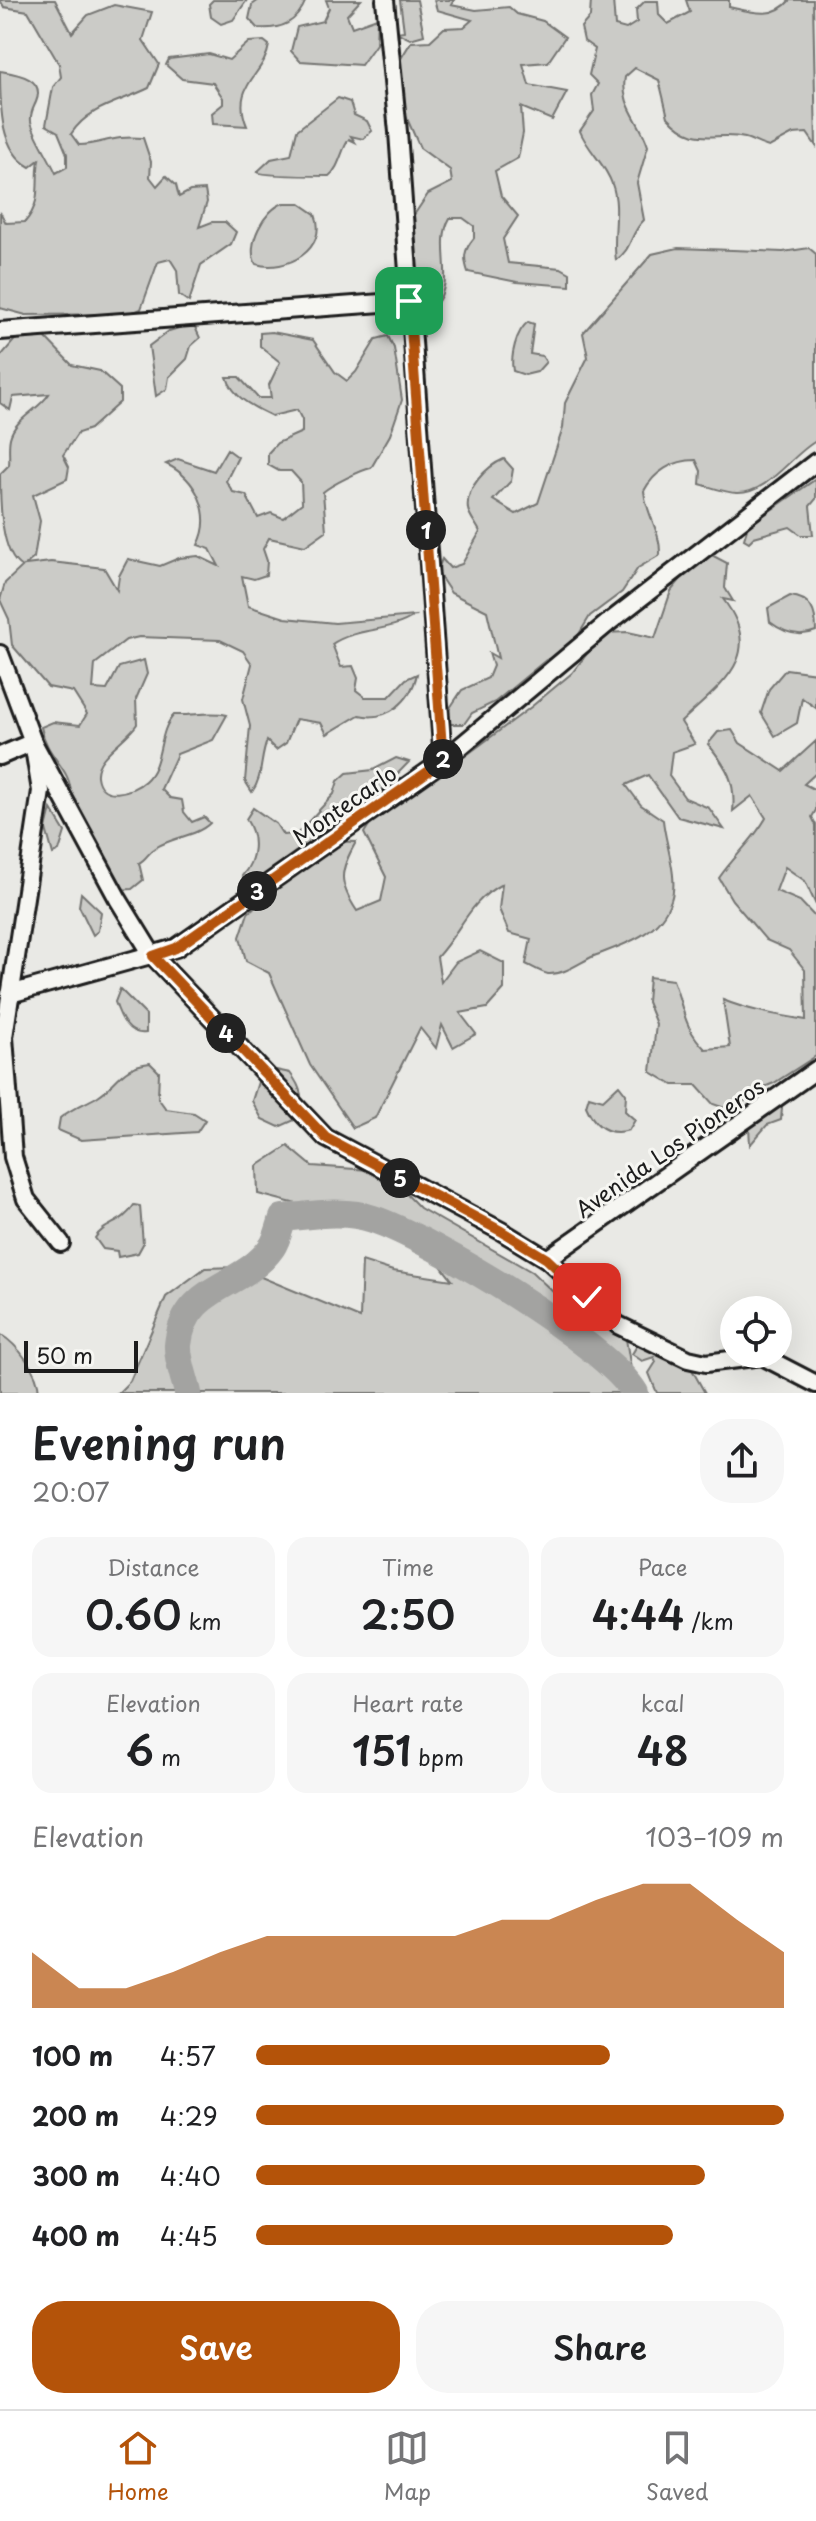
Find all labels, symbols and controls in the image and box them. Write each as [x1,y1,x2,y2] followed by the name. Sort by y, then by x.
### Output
[375,267,443,335] pin
[387,279,431,323] icon: arrive
[406,510,446,550] pin: 1
[421,513,431,546] text: 1
[423,739,463,779] pin: 2
[435,742,451,775] text: 2
[285,756,403,852] street label: Montecarlo
[237,871,277,911] pin: 3
[250,874,264,907] text: 3
[206,1013,246,1053] pin: 4
[219,1016,233,1049] text: 4
[568,1069,770,1225] street label: Avenida Los Pioneros
[380,1158,420,1198] pin: 5
[393,1161,407,1194] text: 5
[553,1263,621,1331] pin
[565,1275,609,1319] icon: check
[720,1296,792,1368] map controls
[720,1296,792,1368] button: locate
[24,1337,138,1373] scale bar
[36,1338,93,1371] text: 50 m
[32,1409,286,1475] text: Evening run
[700,1419,784,1503] button: share
[32,1472,110,1511] text: 20:07
[107,1550,199,1583] text: Distance
[382,1550,434,1583] text: Time
[638,1550,687,1583] text: Pace
[85,1583,181,1644] text: 0.60
[361,1583,455,1644] text: 2:50
[592,1583,684,1644] text: 4:44
[181,1604,222,1637] text: km
[684,1604,734,1637] text: /km
[106,1686,201,1719] text: Elevation
[352,1686,464,1719] text: Heart rate
[641,1686,685,1719] text: kcal
[126,1719,154,1780] text: 6
[352,1719,411,1780] text: 151
[637,1719,689,1780] text: 48
[154,1740,181,1773] text: m
[411,1740,464,1773] text: bpm
[32,1817,144,1856] text: Elevation
[645,1817,784,1856] text: 103–109 m
[32,2036,113,2075] text: 100 m
[160,2036,216,2075] text: 4:57
[32,2096,119,2135] text: 200 m
[160,2096,218,2135] text: 4:29
[32,2156,120,2195] text: 300 m
[160,2156,221,2195] text: 4:40
[32,2216,120,2255] text: 400 m
[160,2216,218,2255] text: 4:45
[32,2301,400,2393] button: Save
[416,2301,784,2393] button: Share
[108,2426,169,2507] tab: Home
[384,2426,431,2507] tab: Map
[646,2426,708,2507] tab: Saved

